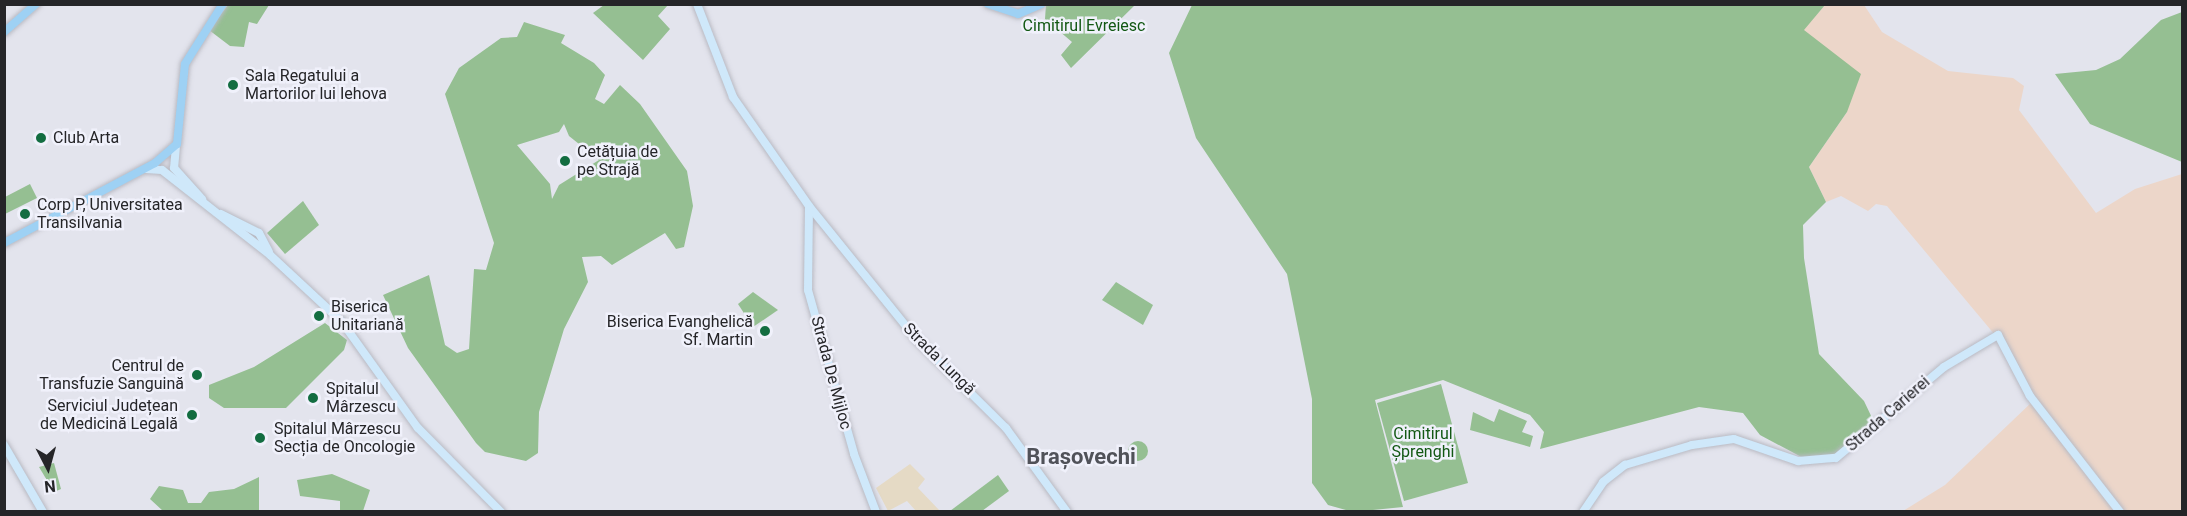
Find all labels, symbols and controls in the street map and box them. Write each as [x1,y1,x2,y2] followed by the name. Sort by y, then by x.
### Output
[1023,16,1145,36] park label: Cimitirul Evreiesc
[245,66,387,104] place label: Sala Regatului a Martorilor lui Iehova
[226,78,240,92] marker: Sala Regatului a Martorilor lui Iehova
[53,128,119,148] place label: Club Arta
[34,131,48,145] marker: Club Arta
[577,142,658,180] place label: Cetățuia de pe Strajă
[558,154,572,168] marker: Cetățuia de pe Strajă
[37,195,183,233] place label: Corp P, Universitatea Transilvania
[18,207,32,221] marker: Corp P, Universitatea Transilvania
[331,297,404,335] place label: Biserica Unitariană
[312,309,326,323] marker: Biserica Unitariană
[607,312,753,350] place label: Biserica Evanghelică Sf. Martin
[807,314,855,432] street label: Strada De Mijloc
[899,319,979,399] street label: Strada Lungă
[758,324,772,338] marker: Biserica Evanghelică Sf. Martin
[39,356,184,394] place label: Centrul de Transfuzie Sanguină
[188,366,206,384] marker: Centrul de Transfuzie Sanguină
[1842,372,1934,456] street label: Strada Carierei
[326,379,396,417] place label: Spitalul Mârzescu
[304,389,322,407] marker: Spitalul Mârzescu
[40,396,178,434] place label: Serviciul Județean de Medicină Legală
[183,406,201,424] marker: Serviciul Județean de Medicină Legală
[274,419,415,457] place label: Spitalul Mârzescu Secția de Oncologie
[1392,424,1454,462] park label: Cimitirul Șprenghi
[251,429,269,447] marker: Spitalul Mârzescu Secția de Oncologie
[18,438,78,498] north arrow
[1026,444,1136,470] district label: Brașovechi
[43,476,57,496] text: N

